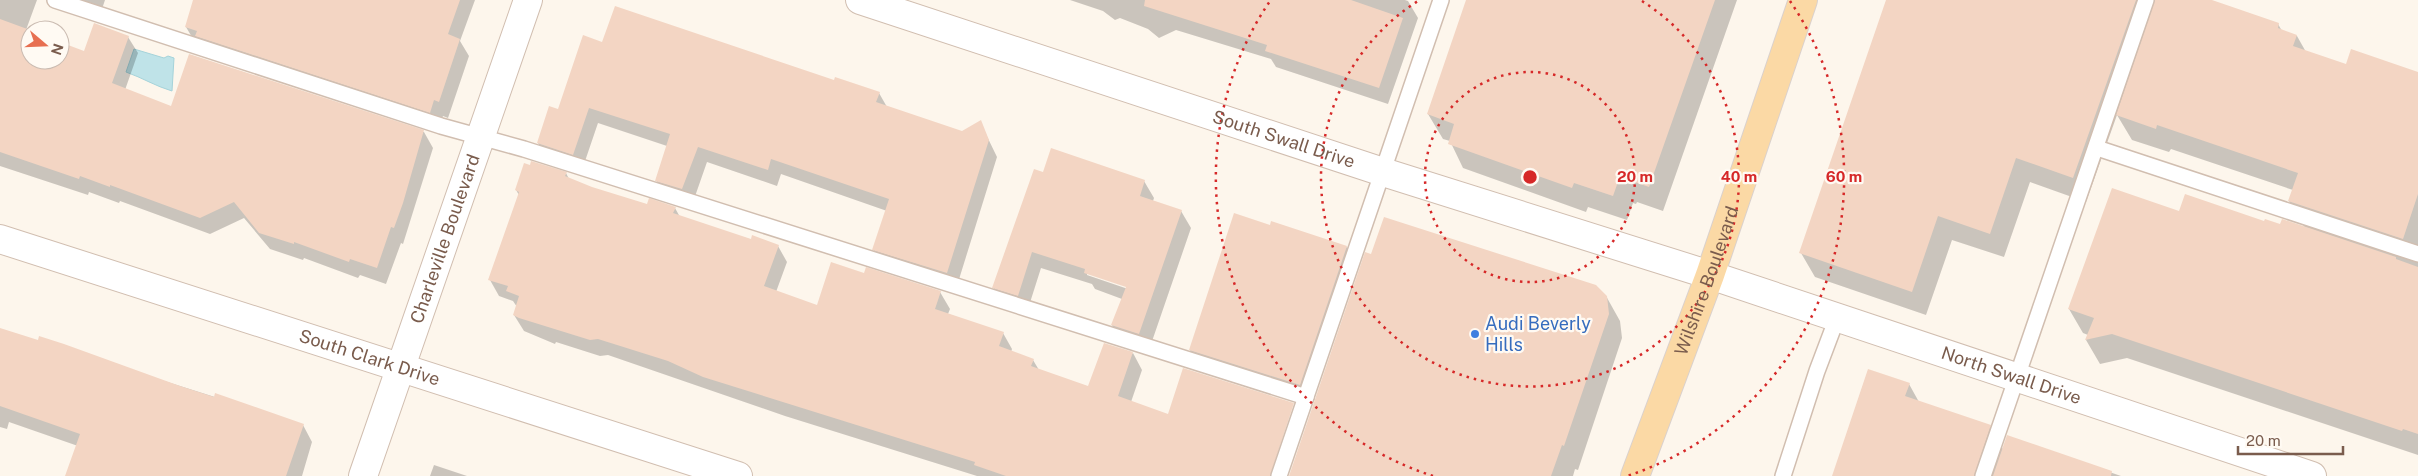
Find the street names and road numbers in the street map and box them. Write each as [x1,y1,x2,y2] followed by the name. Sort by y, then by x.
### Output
[1210,106,1358,172] street label: South Swall Drive
[406,151,484,326] street label: Charleville Boulevard
[1670,203,1742,358] street label: Wilshire Boulevard
[296,325,443,390] street label: South Clark Drive
[1939,342,2084,408] street label: North Swall Drive

